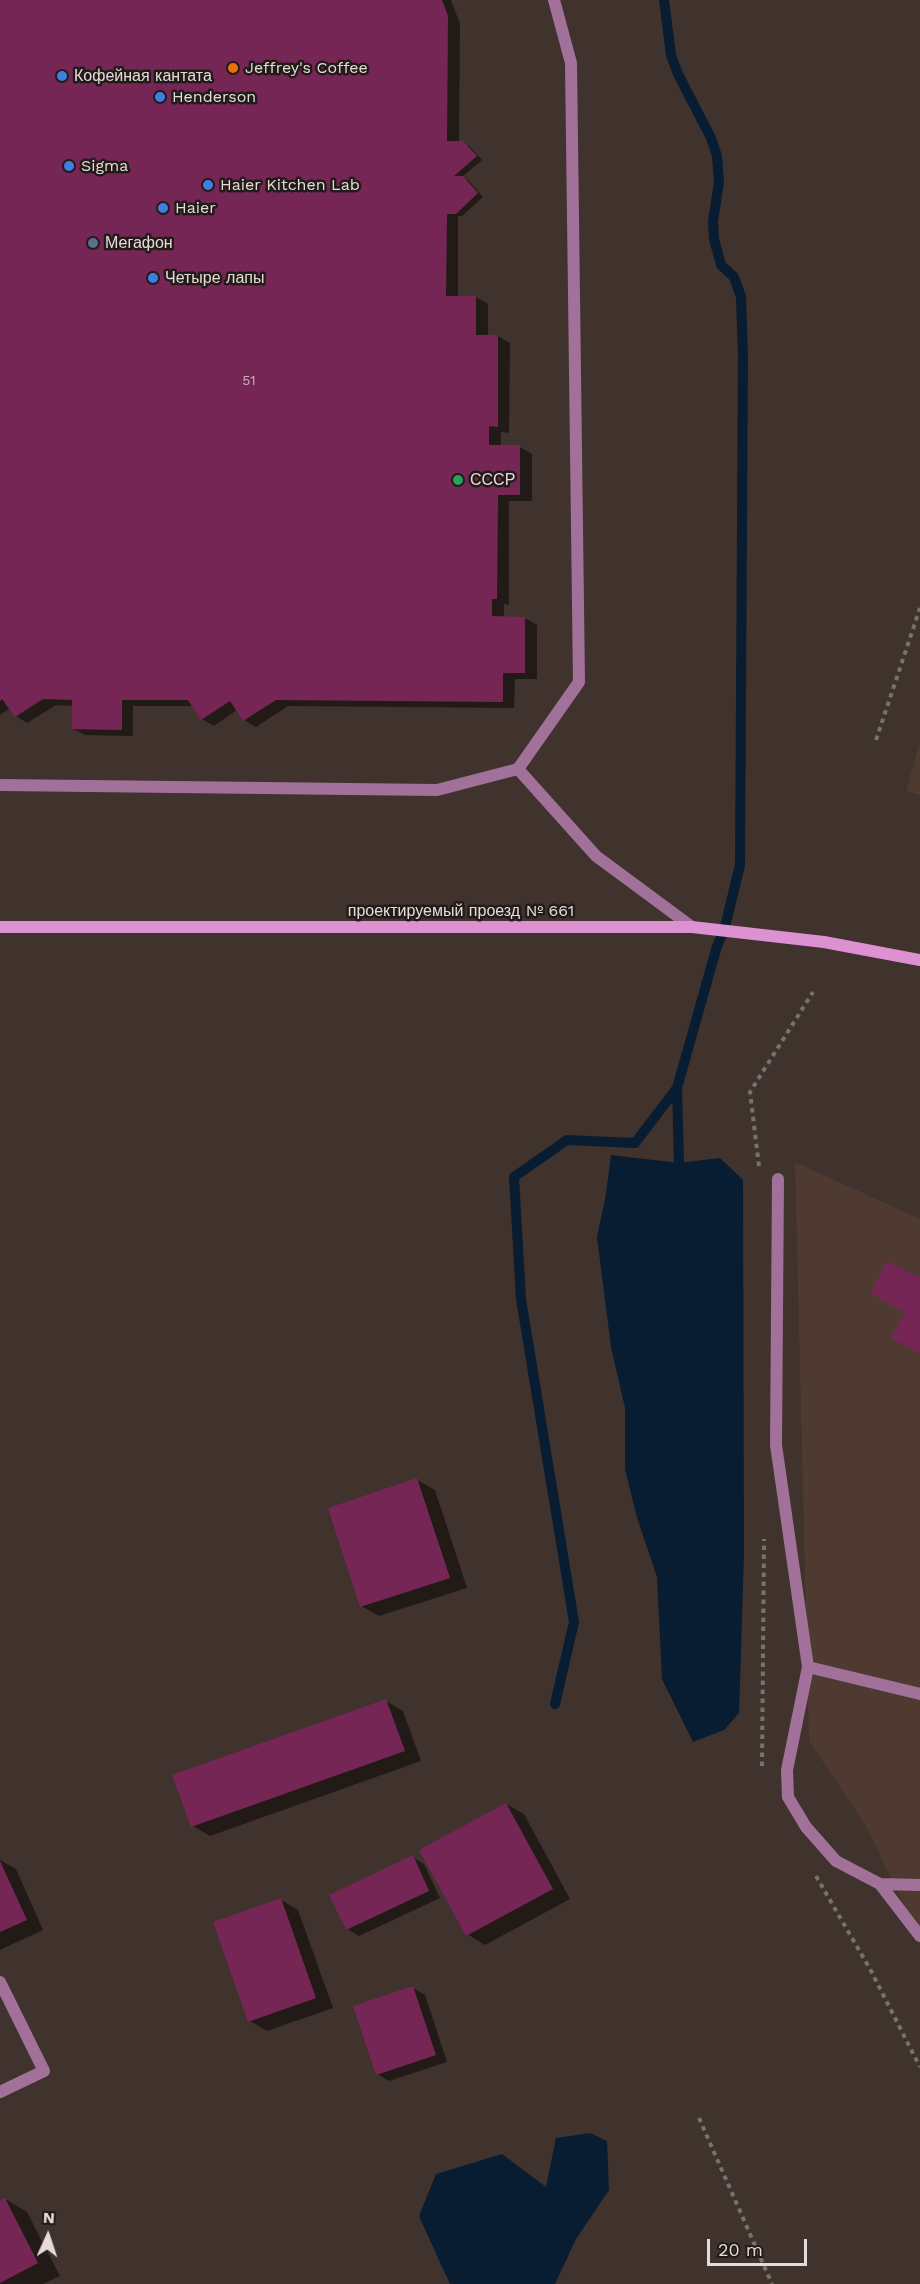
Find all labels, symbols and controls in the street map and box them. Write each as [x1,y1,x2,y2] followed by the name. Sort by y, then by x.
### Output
[245,58,368,78] place label: Jeffrey's Coffee
[226,61,240,75] marker: Jeffrey's Coffee
[74,66,212,86] place label: Кофейная кантата
[55,69,69,83] marker: Кофейная кантата
[172,87,256,107] place label: Henderson
[153,90,167,104] marker: Henderson
[81,156,128,176] place label: Sigma
[62,159,76,173] marker: Sigma
[220,175,360,195] place label: Haier Kitchen Lab
[201,178,215,192] marker: Haier Kitchen Lab
[175,198,216,218] place label: Haier
[156,201,170,215] marker: Haier
[105,233,173,253] place label: Мегафон
[86,236,100,250] marker: Мегафон
[165,268,265,288] place label: Четыре лапы
[146,271,160,285] marker: Четыре лапы
[242,373,256,389] house number: 51
[470,470,515,490] place label: СССР
[451,473,465,487] marker: СССР
[348,901,574,921] street label: проектируемый проезд № 661
[18,2206,78,2266] north arrow
[43,2208,55,2227] text: N
[710,2227,810,2265] scale bar
[718,2239,763,2260] text: 20 m

